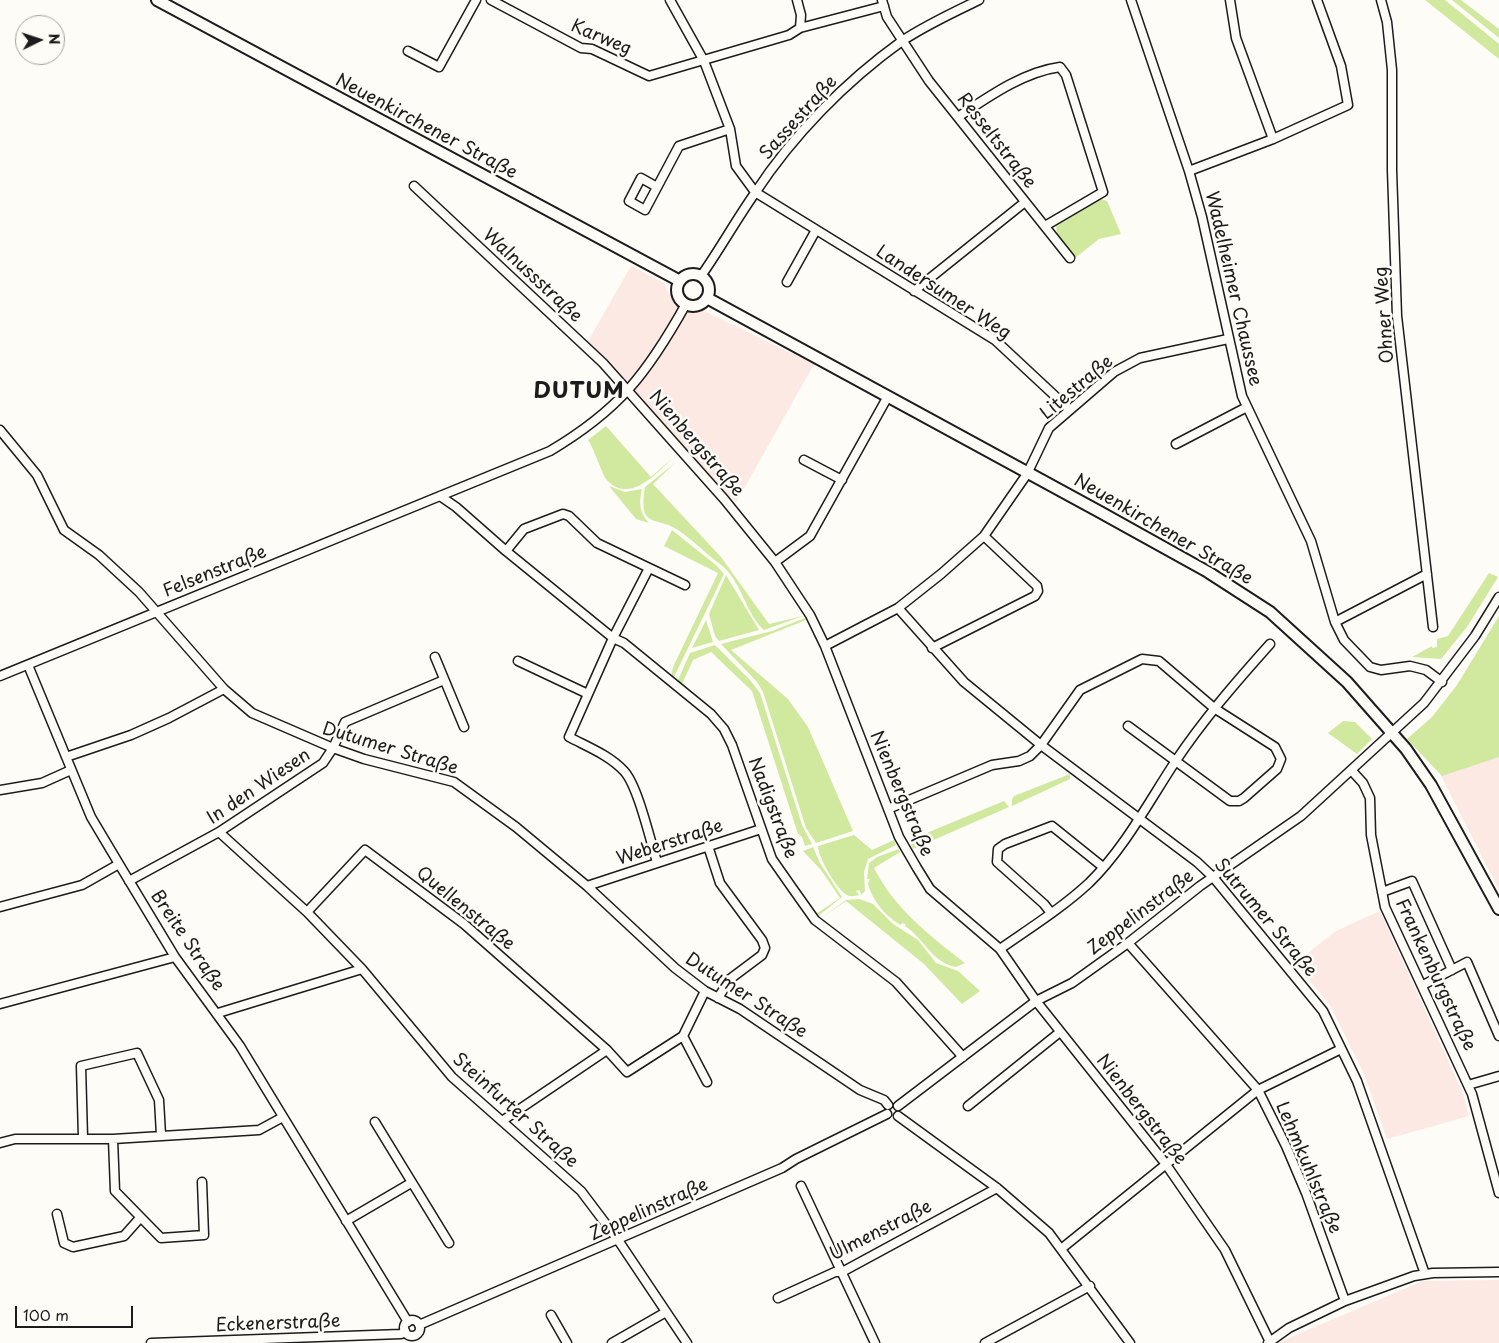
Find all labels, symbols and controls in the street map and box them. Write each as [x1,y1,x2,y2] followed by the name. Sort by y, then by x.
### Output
[15,15,65,65] north arrow
[567,16,635,60] street label: Karweg
[44,33,65,45] text: N
[332,70,520,184] street label: Neuenkirchener Straße
[756,72,842,164] street label: Sassestraße
[952,89,1040,193] street label: Resseltstraße
[1200,189,1266,389] street label: Wadelheimer Chaussee
[478,224,586,328] street label: Walnussstraße
[872,241,1014,345] street label: Landersumer Weg
[1371,266,1399,364] street label: Ohner Weg
[1036,351,1118,425] street label: Litestraße
[533,379,625,405] district label: DUTUM
[644,386,748,502] street label: Nienbergstraße
[1070,470,1256,590] street label: Neuenkirchener Straße
[160,541,270,603] street label: Felsenstraße
[320,718,460,780] street label: Dutumer Straße
[865,728,937,860] street label: Nienbergstraße
[203,745,315,829] street label: In den Wiesen
[743,754,801,862] street label: Nadigstraße
[614,816,726,870] street label: Weberstraße
[1209,854,1321,982] street label: Sutrumer Straße
[411,863,519,955] street label: Quellenstraße
[1084,866,1198,960] street label: Zeppelinstraße
[145,887,229,995] street label: Breite Straße
[1390,896,1480,1054] street label: Frankenburgstraße
[681,949,811,1043] street label: Dutumer Straße
[448,1049,582,1173] street label: Steinfurter Straße
[1091,1051,1191,1169] street label: Nienbergstraße
[1270,1099,1346,1237] street label: Lehmkuhlstraße
[586,1174,712,1246] street label: Zeppelinstraße
[826,1196,936,1266] street label: Ulmenstraße
[18,1296,135,1328] scale bar
[23,1303,69,1326] text: 100 m
[215,1311,341,1337] street label: Eckenerstraße

